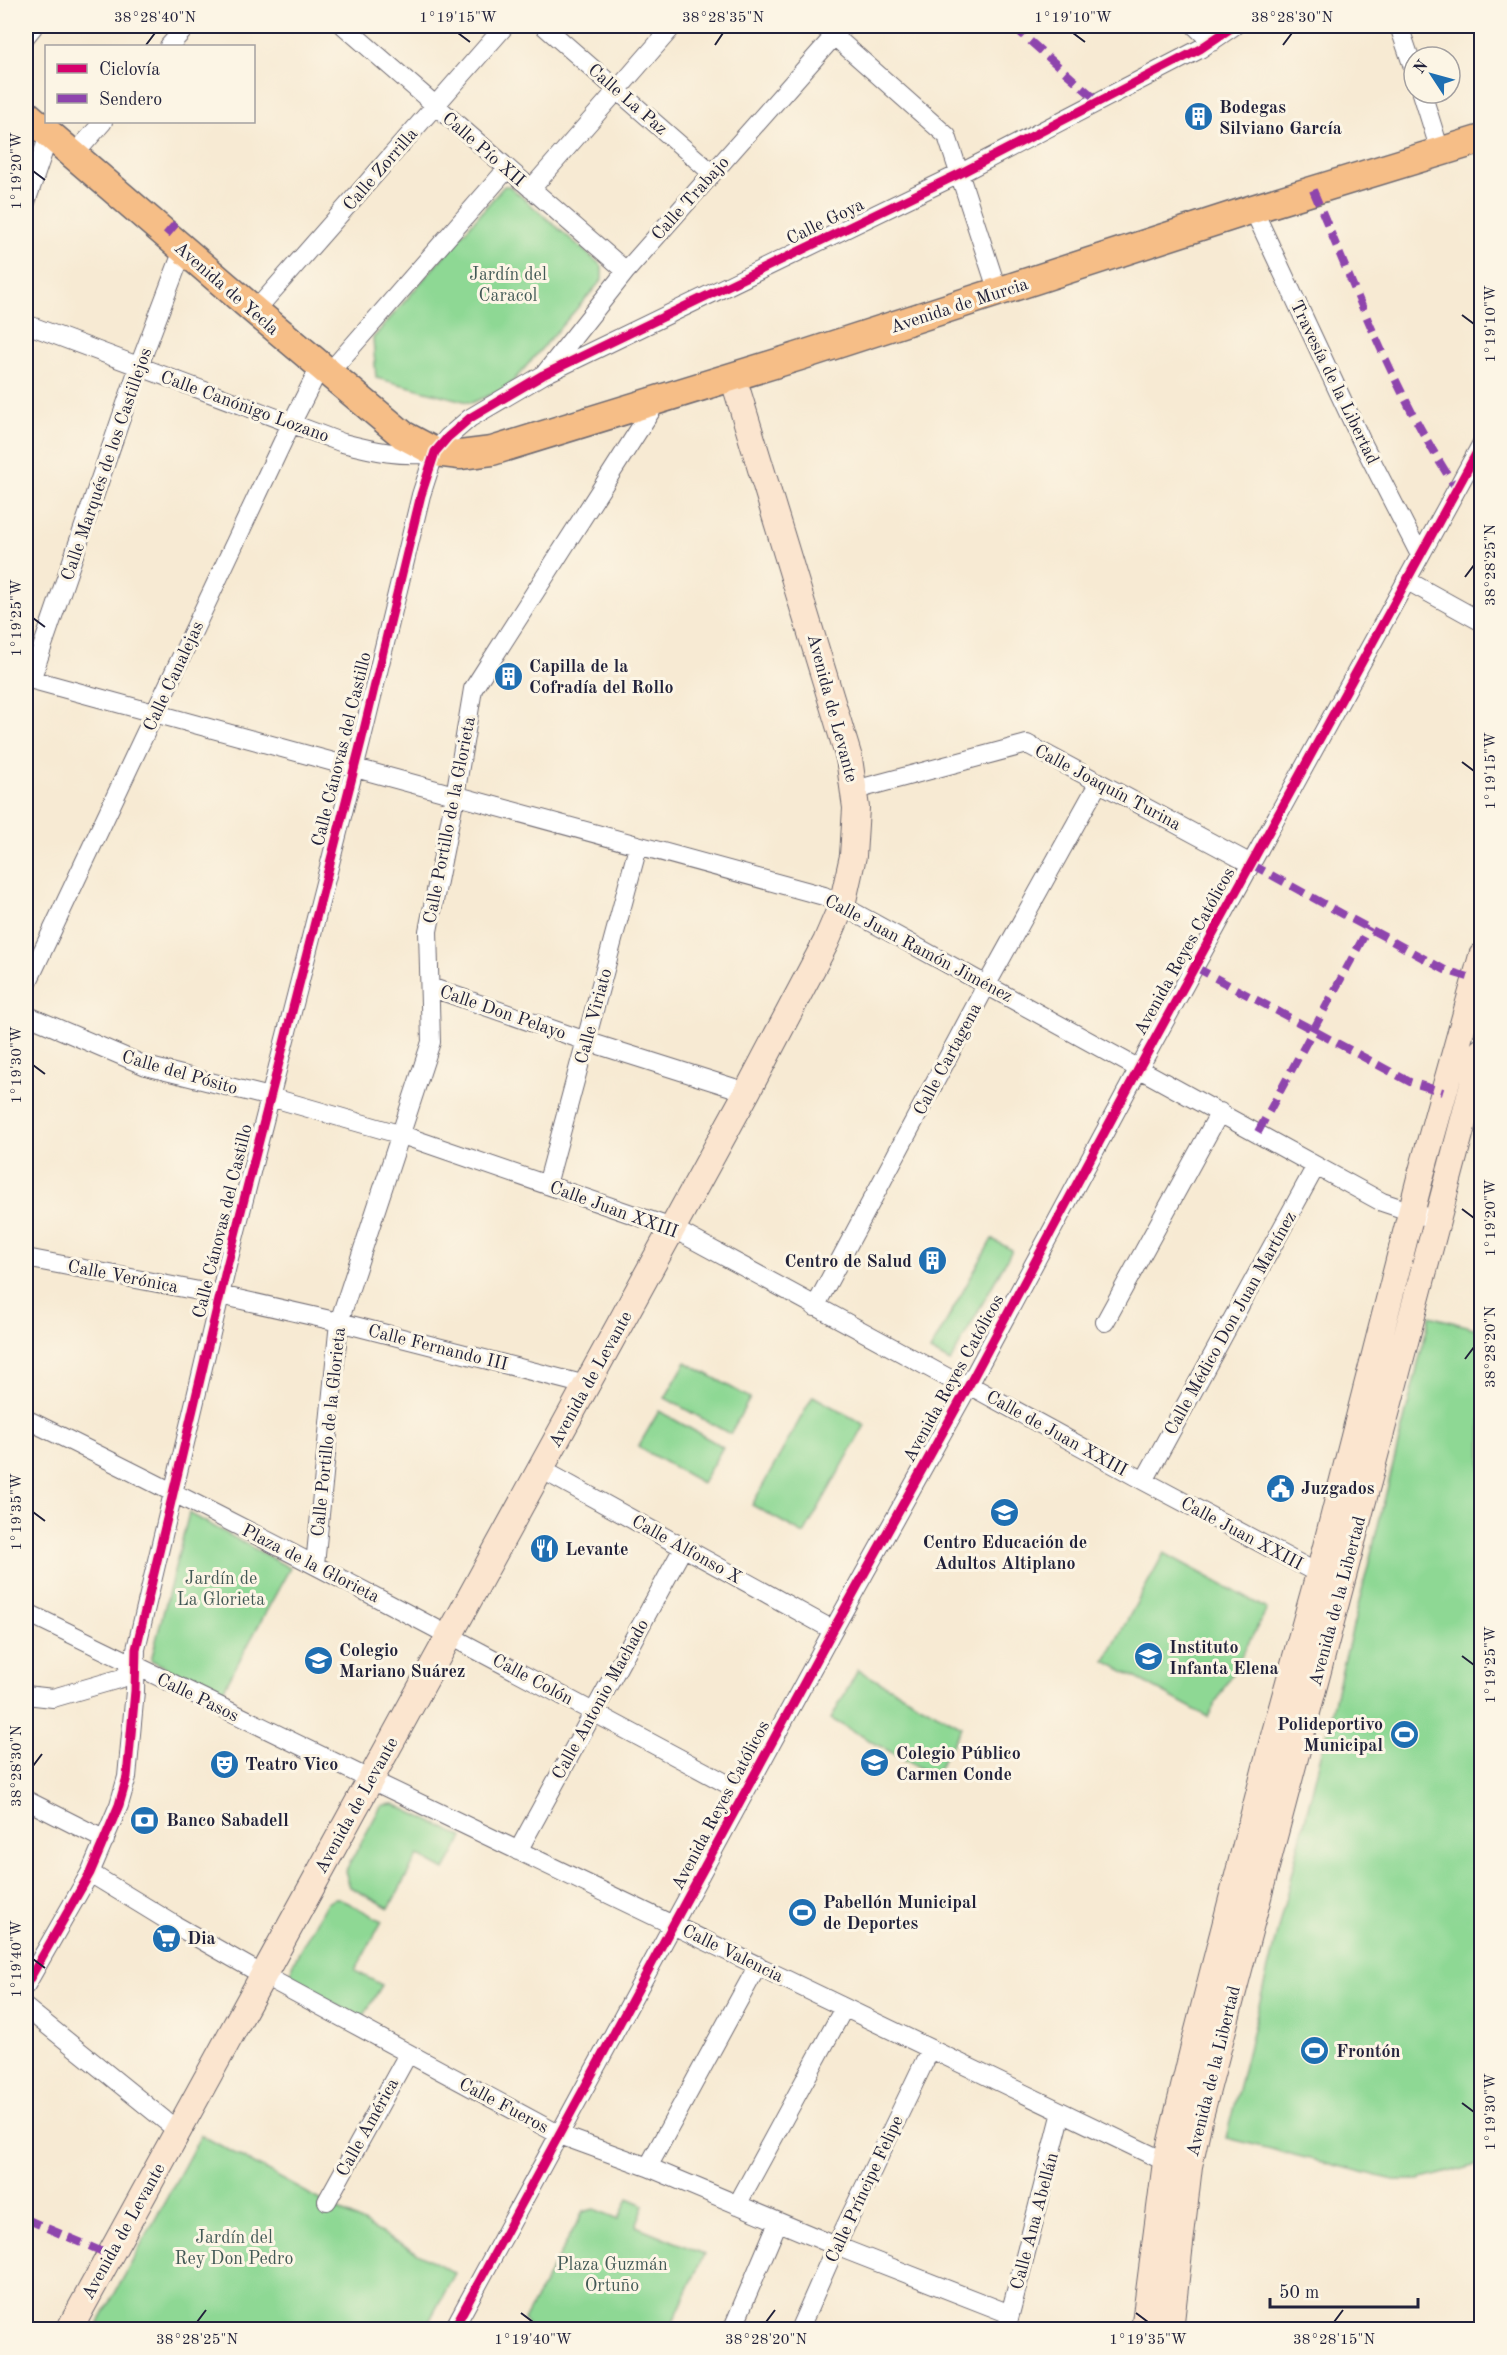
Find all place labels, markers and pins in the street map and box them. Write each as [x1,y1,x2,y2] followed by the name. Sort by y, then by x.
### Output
[1219,99,1342,138] place label: Bodegas Silviano García
[1182,101,1214,133] building icon: Bodegas Silviano García
[529,658,674,697] place label: Capilla de la Cofradía del Rollo
[492,660,524,692] building icon: Capilla de la Cofradía del Rollo
[917,1245,949,1277] building icon: Centro de Salud
[784,1253,912,1271] place label: Centro de Salud
[1264,1472,1296,1504] public building icon: Juzgados
[1301,1480,1375,1498] place label: Juzgados
[989,1497,1021,1529] school or university icon: Centro Educación de Adultos Altiplano
[528,1533,560,1565] restaurant icon: Levante
[923,1534,1087,1573] place label: Centro Educación de Adultos Altiplano
[565,1541,629,1559] place label: Levante
[1169,1639,1279,1678] place label: Instituto Infanta Elena
[1132,1641,1164,1673] school or university icon: Instituto Infanta Elena
[339,1642,465,1681] place label: Colegio Mariano Suárez
[302,1644,334,1676] school or university icon: Colegio Mariano Suárez
[1277,1716,1383,1755] place label: Polideportivo Municipal
[1388,1718,1420,1750] sports icon: Polideportivo Municipal
[896,1745,1021,1784] place label: Colegio Público Carmen Conde
[859,1747,891,1779] school or university icon: Colegio Público Carmen Conde
[208,1748,240,1780] theatre icon: Teatro Vico
[245,1756,338,1774] place label: Teatro Vico
[129,1804,161,1836] bank icon: Banco Sabadell
[166,1812,289,1830] place label: Banco Sabadell
[823,1894,977,1933] place label: Pabellón Municipal de Deportes
[786,1896,818,1928] sports icon: Pabellón Municipal de Deportes
[150,1922,182,1954] supermarket icon: Dia
[187,1930,216,1948] place label: Dia
[1299,2035,1331,2067] sports icon: Frontón
[1336,2043,1401,2061] place label: Frontón

